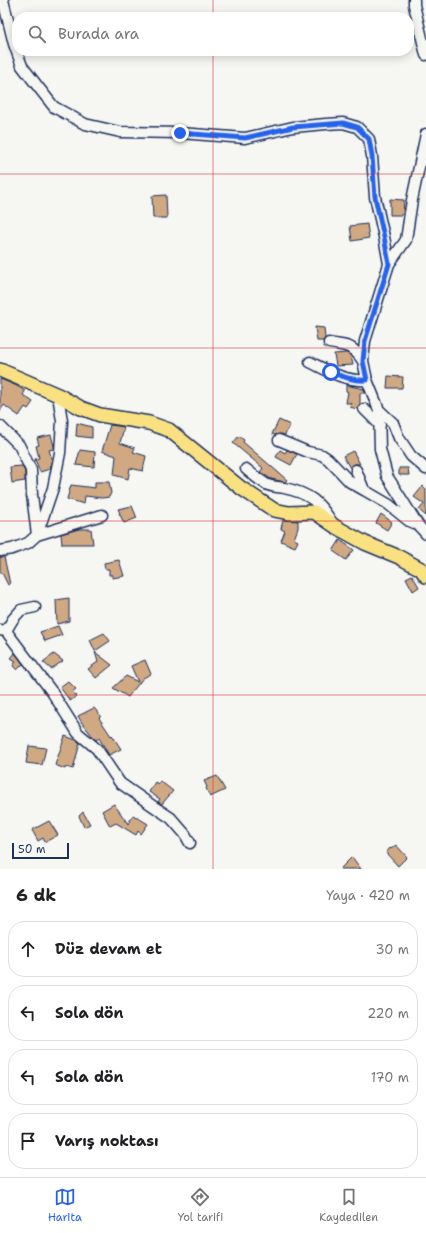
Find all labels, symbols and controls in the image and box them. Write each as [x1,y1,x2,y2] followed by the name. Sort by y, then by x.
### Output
[12,12,414,56] search box
[26,23,48,45] icon: search
[58,24,139,44] text: Burada ara
[171,124,189,142] route end
[322,363,340,381] route start
[12,841,69,860] scale bar
[18,842,46,857] text: 50 m
[16,884,56,906] text: 6 dk
[326,887,410,904] text: Yaya · 420 m
[17,938,39,960] icon: ahead
[55,939,162,959] text: Düz devam et
[375,941,409,958] text: 30 m
[17,1002,39,1024] icon: left
[55,1003,124,1023] text: Sola dön
[367,1005,409,1022] text: 220 m
[17,1066,39,1088] icon: left
[55,1067,124,1087] text: Sola dön
[371,1069,409,1086] text: 170 m
[17,1130,39,1152] icon: arrive
[55,1131,159,1151] text: Varış noktası
[48,1186,82,1225] tab: Harita
[178,1186,223,1225] tab: Yol tarifi
[319,1186,378,1225] tab: Kaydedilen

